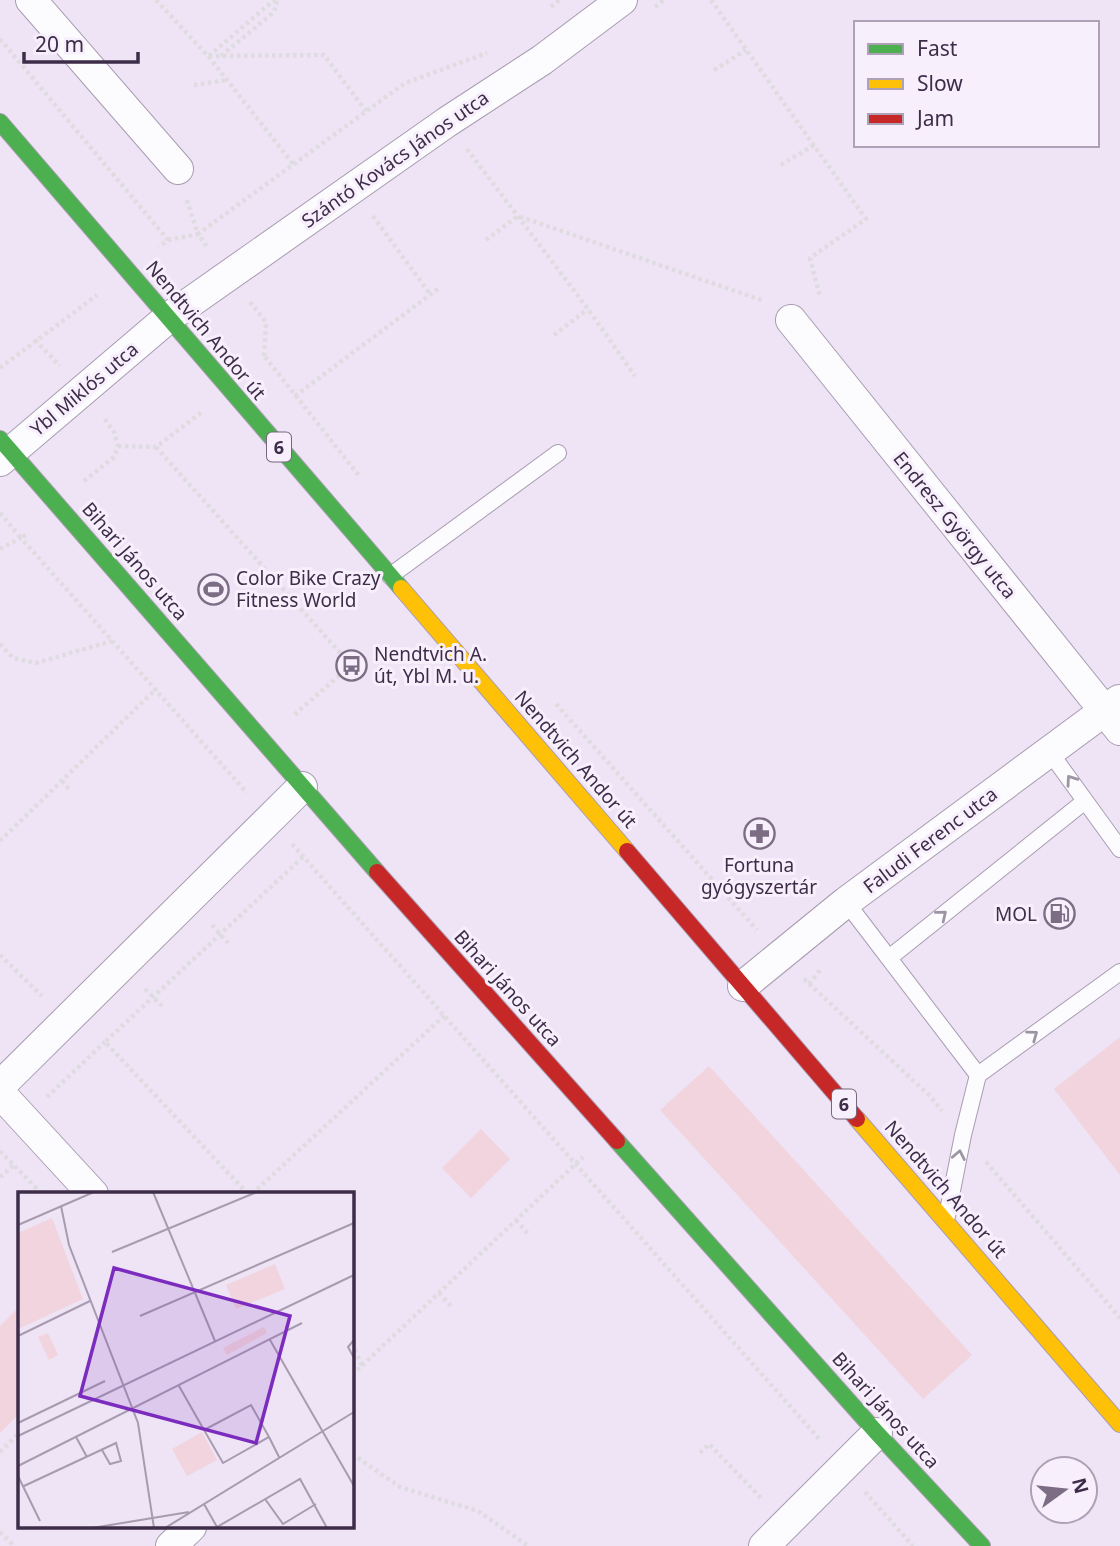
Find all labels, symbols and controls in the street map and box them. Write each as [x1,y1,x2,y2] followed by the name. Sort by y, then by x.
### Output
[24,21,138,65] scale bar
[854,21,1099,147] legend
[35,30,84,58] text: 20 m
[917,34,958,62] text: Fast
[917,69,963,97] text: Slow
[296,84,494,234] street label: Szántó Kovács János utca
[915,104,954,132] text: Jam
[140,255,272,405] street label: Nendtvich Andor út
[25,336,143,442] street label: Ybl Miklós utca
[267,432,291,462] road number: 6
[887,446,1023,604] street label: Endresz György utca
[76,496,194,626] street label: Bihari János utca
[236,565,381,613] place label: Color Bike Crazy Fitness World
[196,572,230,606] sports icon: Color Bike Crazy Fitness World
[374,641,487,689] place label: Nendtvich A. út, Ybl M. u.
[334,648,368,682] bus stop icon: Nendtvich A. út, Ybl M. u.
[509,685,643,833] street label: Nendtvich Andor út
[1067,775,1079,788] one-way arrow
[858,781,1002,899] street label: Faludi Ferenc utca
[742,817,776,851] pharmacy icon: Fortuna gyógyszertár
[701,852,817,900] place label: Fortuna gyógyszertár
[1043,897,1077,931] fuel station icon: MOL
[995,901,1037,927] place label: MOL
[934,911,947,923] one-way arrow
[449,924,567,1052] street label: Bihari János utca
[1025,1031,1038,1043] one-way arrow
[832,1090,856,1119] road number: 6
[879,1115,1013,1263] street label: Nendtvich Andor út
[950,1149,965,1161] one-way arrow
[18,1192,354,1528] inset map
[827,1346,945,1474] street label: Bihari János utca
[1029,1455,1099,1525] north arrow
[1066,1475,1095,1496] text: N

